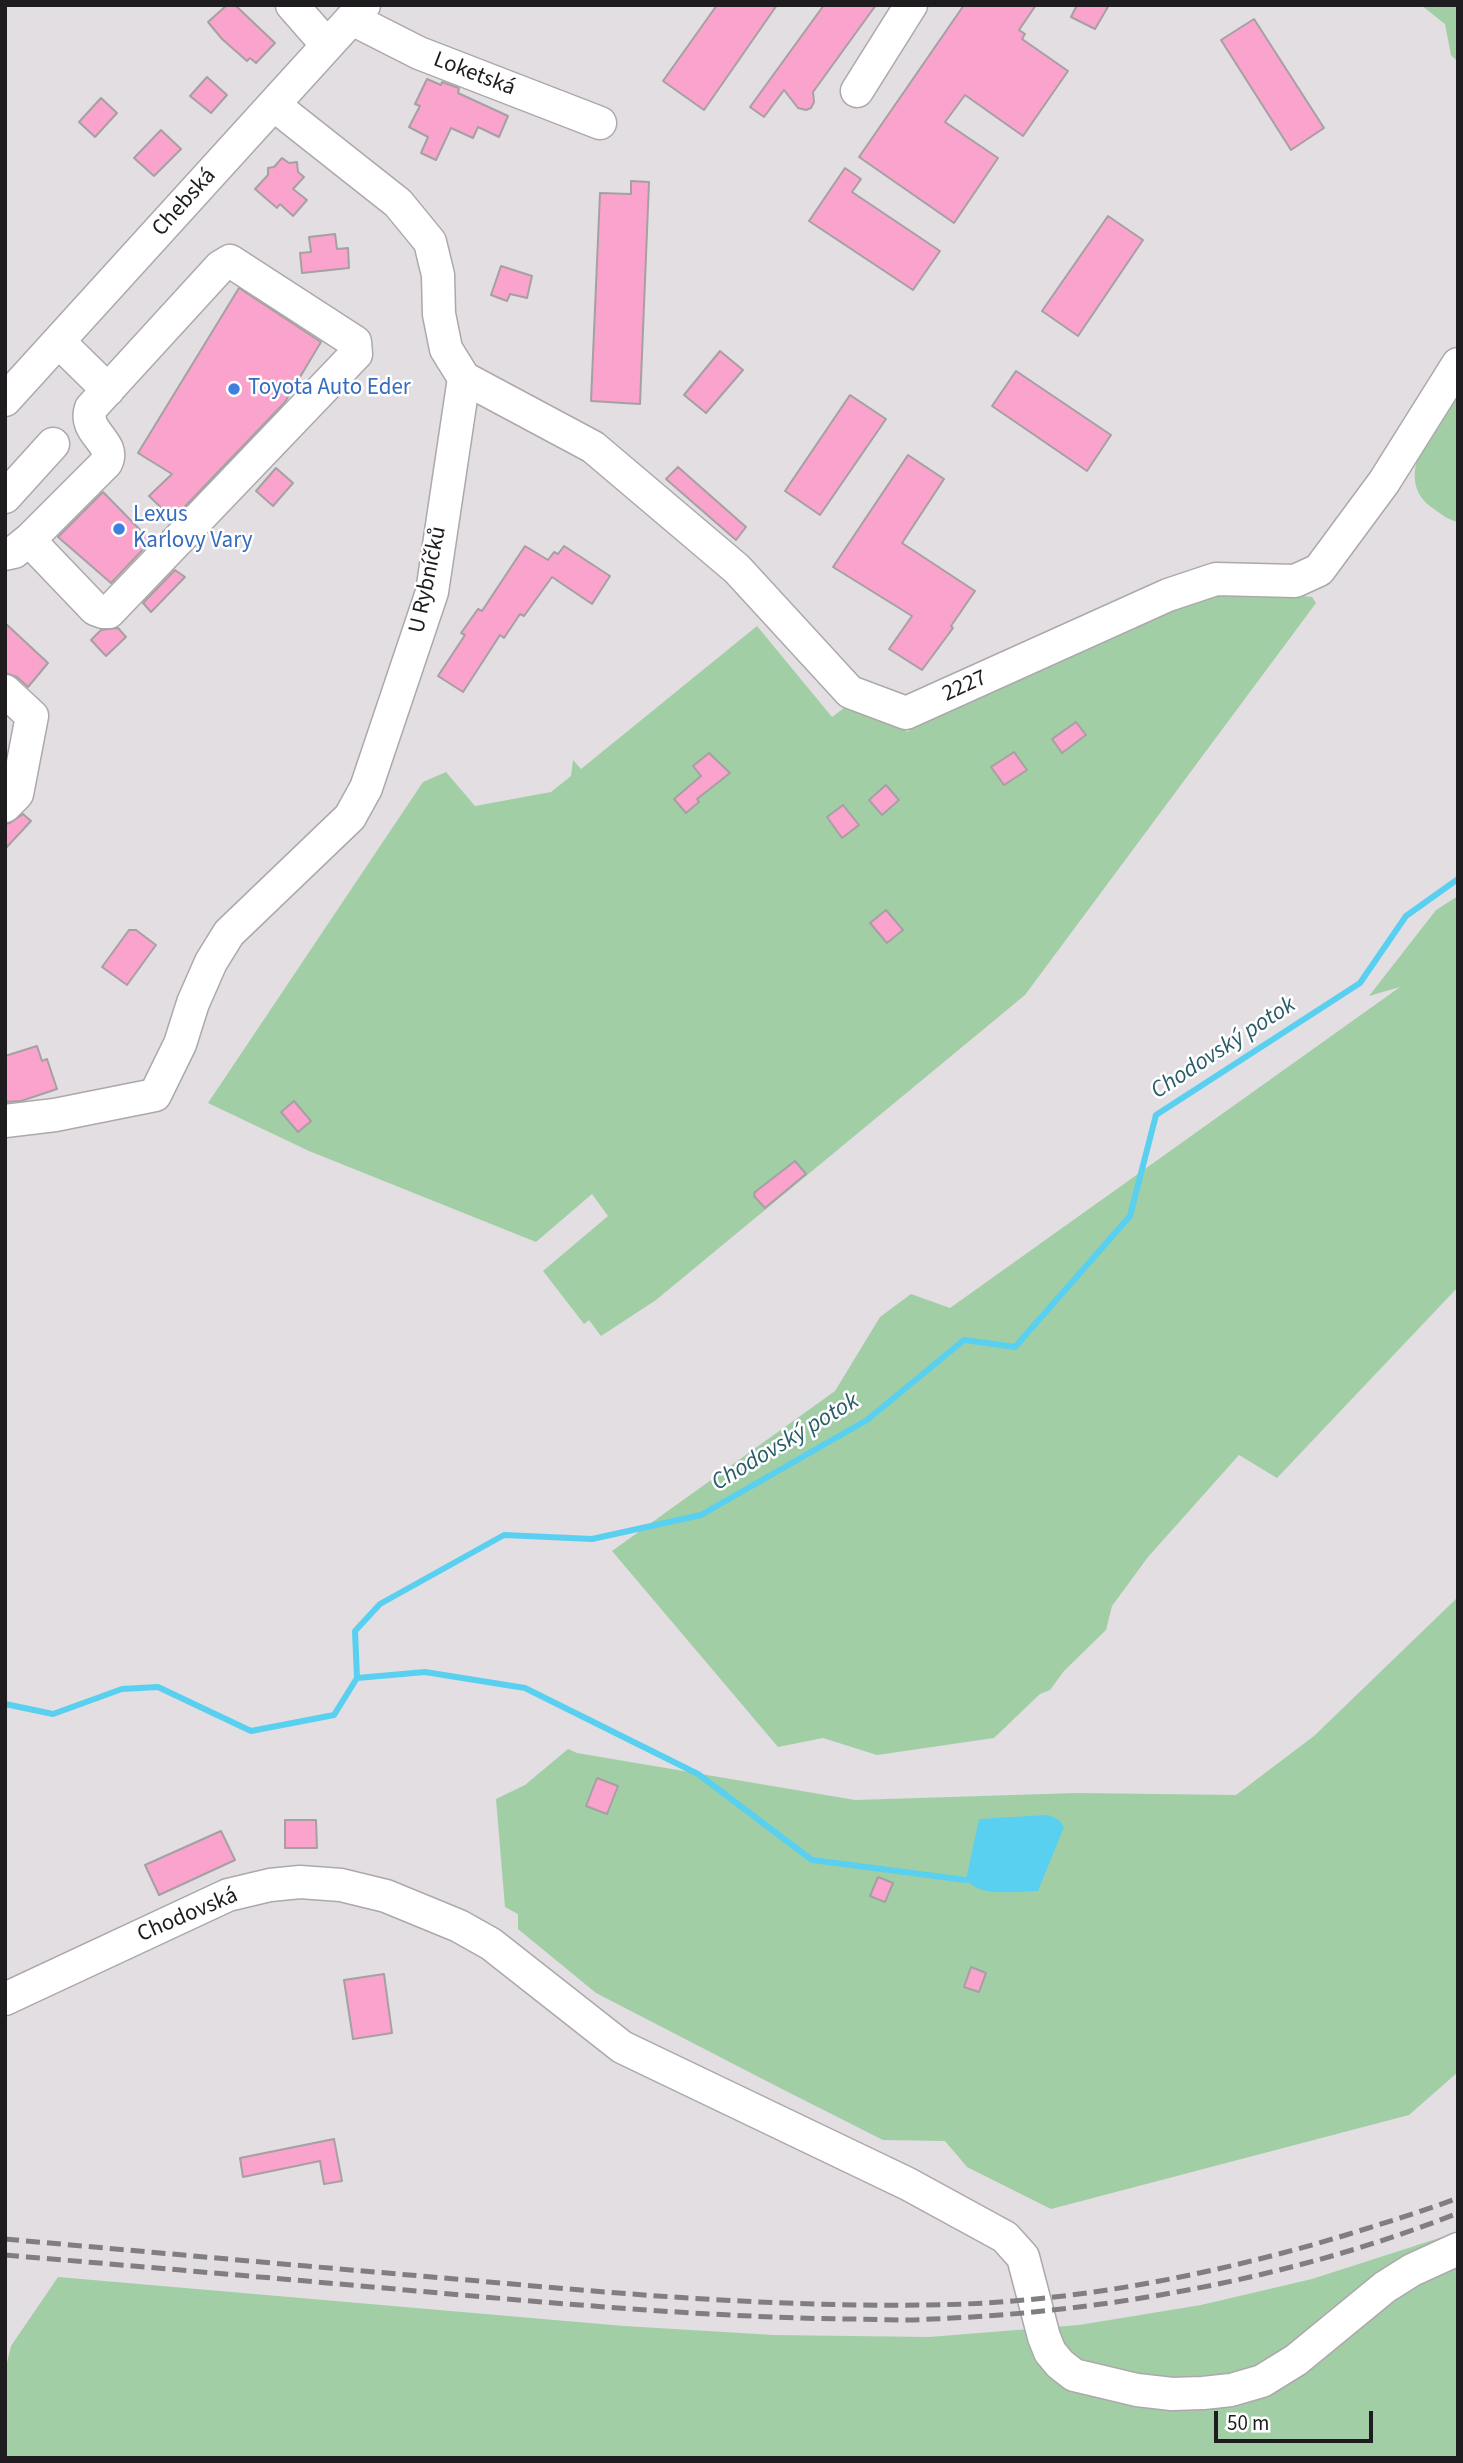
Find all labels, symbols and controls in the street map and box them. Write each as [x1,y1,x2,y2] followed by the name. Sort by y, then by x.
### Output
[429,47,519,103] street label: Loketská
[147,163,223,243] street label: Chebská
[248,375,411,403] place label: Toyota Auto Eder
[226,381,242,397] marker: Toyota Auto Eder
[133,502,252,556] place label: Lexus Karlovy Vary
[111,521,127,537] marker: Lexus Karlovy Vary
[404,524,454,636] street label: U Rybníčků
[939,665,991,709] street label: 2227
[1146,991,1302,1107] water label: Chodovský potok
[707,1388,865,1498] water label: Chodovský potok
[134,1883,242,1949] street label: Chodovská
[1218,2396,1377,2440] scale bar
[1227,2408,1269,2438] text: 50 m

